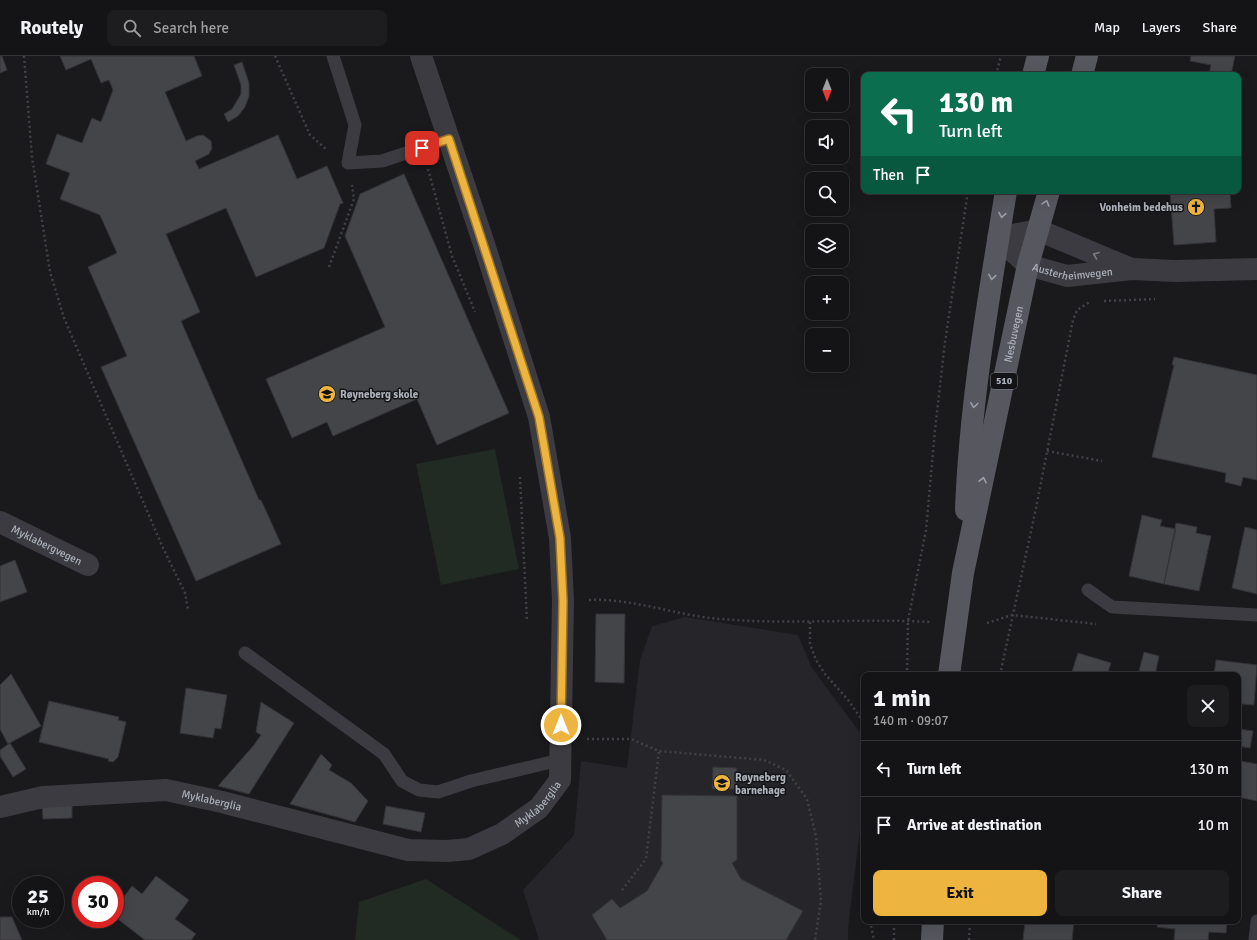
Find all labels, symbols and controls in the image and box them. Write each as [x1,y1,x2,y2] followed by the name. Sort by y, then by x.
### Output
[107,10,387,46] search box
[20,16,83,40] text: Routely
[121,17,143,39] icon: search
[153,19,229,37] text: Search here
[1094,19,1120,36] text: Map
[1142,19,1181,36] text: Layers
[1203,19,1237,36] text: Share
[805,68,849,112] north arrow
[805,68,849,372] map controls
[939,86,1013,120] text: 130 m
[873,88,925,140] icon: left
[805,120,849,164] button: sound
[939,120,1002,142] text: Turn left
[405,131,439,165] pin
[411,137,433,159] icon: arrive
[912,164,934,186] icon: arrive
[873,166,904,184] text: Then
[805,172,849,216] button: search
[1186,197,1206,217] church icon: Vonheim bedehus
[1041,200,1050,207] one-way arrow
[1099,201,1183,214] place label: Vonheim bedehus
[998,211,1007,218] one-way arrow
[805,224,849,268] button: layers
[1093,251,1100,259] one-way arrow
[1031,260,1113,283] street label: Austerheimvegen
[988,273,997,280] one-way arrow
[805,276,849,320] button: +
[1001,305,1026,364] street label: Nesbuvegen
[805,328,849,372] button: −
[991,373,1017,389] road number: 510
[317,384,337,404] school or university icon: Røyneberg skole
[340,388,419,401] place label: Røyneberg skole
[970,402,979,408] one-way arrow
[978,477,987,483] one-way arrow
[9,522,84,568] street label: Myklabergvegen
[873,683,931,713] text: 1 min
[1187,685,1229,727] button: close
[540,704,582,746] position arrow
[873,713,949,729] text: 140 m · 09:07
[873,758,895,780] icon: left
[907,760,961,778] text: Turn left
[1189,760,1229,778] text: 130 m
[735,771,786,797] place label: Røyneberg barnehage
[712,773,732,793] school or university icon: Røyneberg barnehage
[512,778,564,830] street label: Myklaberglia
[180,787,243,813] street label: Myklaberglia
[873,814,895,836] icon: arrive
[907,816,1042,834] text: Arrive at destination
[1198,816,1229,834] text: 10 m
[873,870,1047,916] button: Exit
[1055,870,1229,916] button: Share
[72,876,124,928] speed limit sign: 30
[27,884,49,909] text: 25
[27,906,49,918] text: km/h

